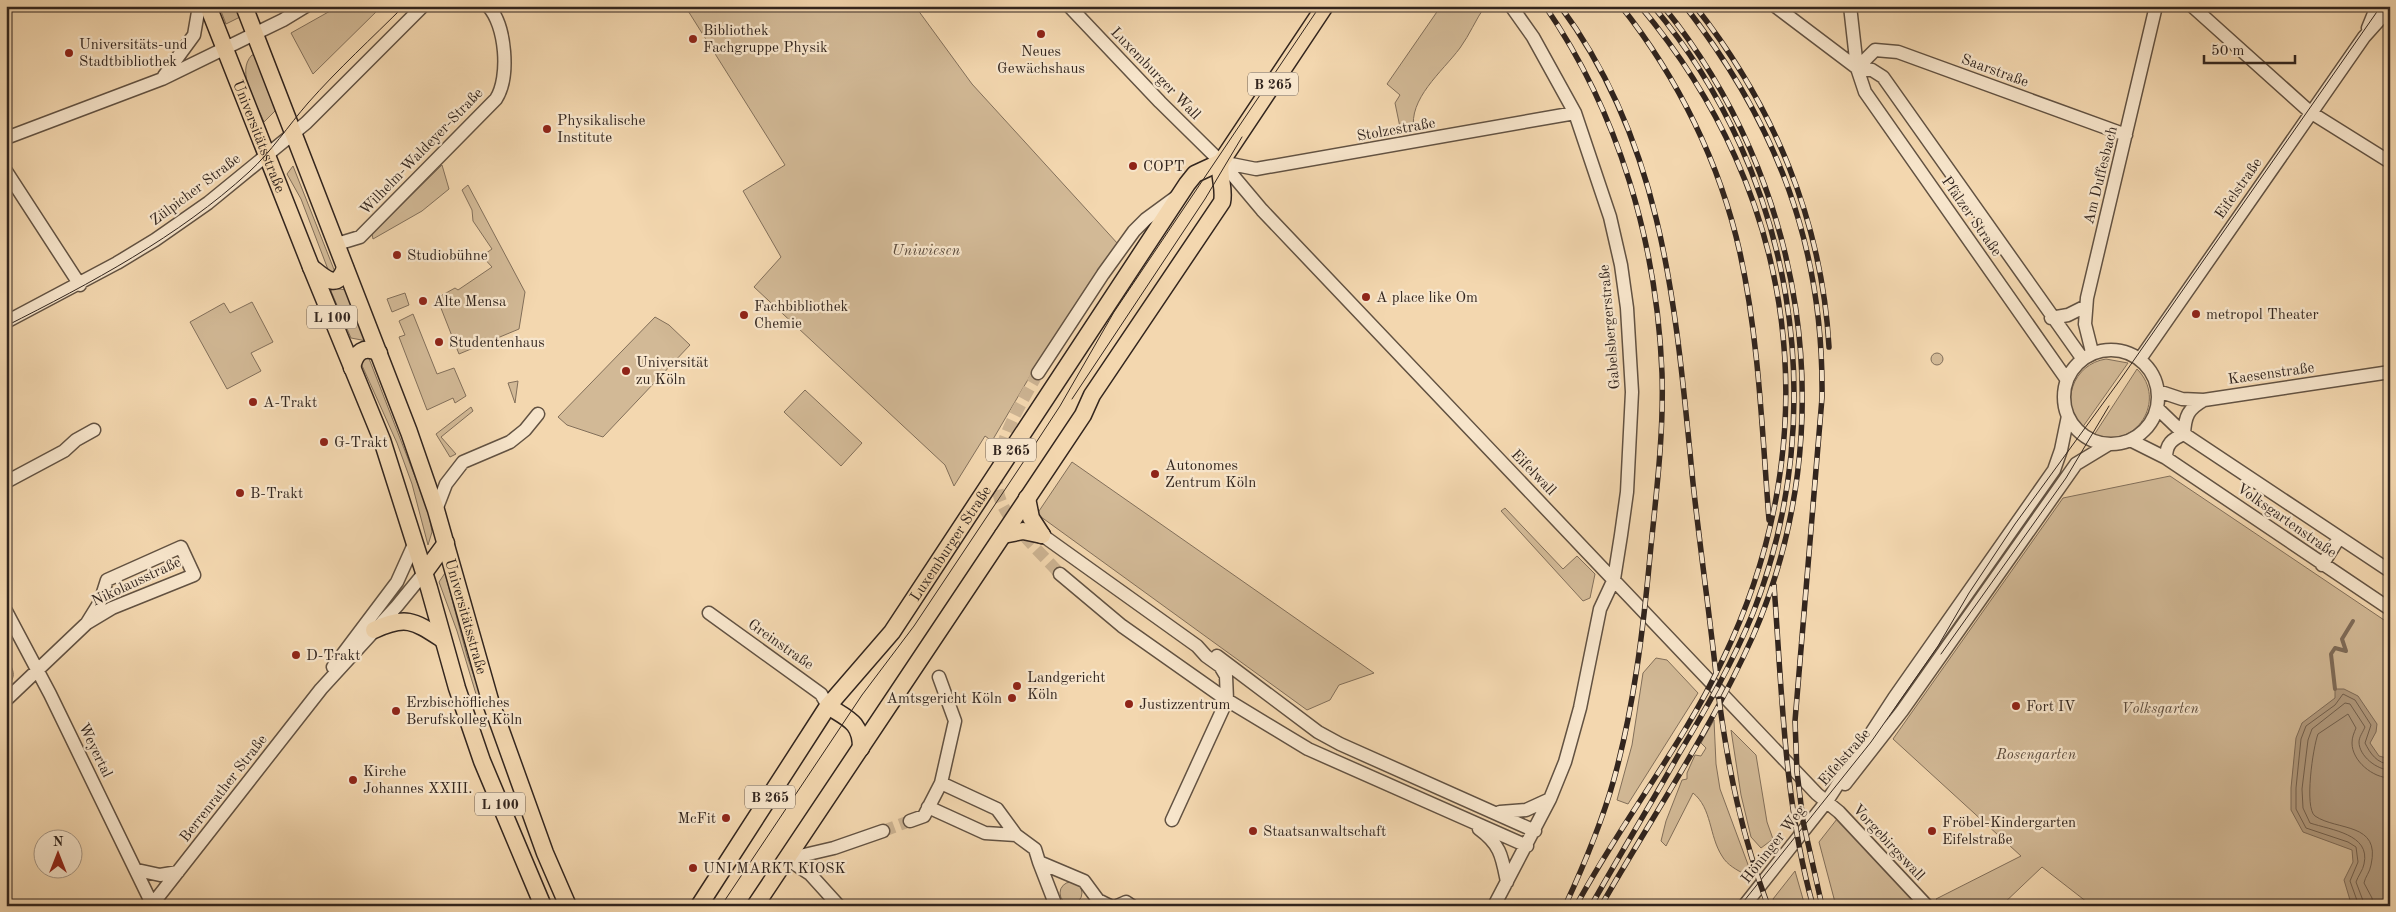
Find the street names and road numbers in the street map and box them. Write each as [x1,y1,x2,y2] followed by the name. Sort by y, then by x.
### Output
[1107,25,1203,123] street label: Luxemburger Wall
[1959,52,2030,91] street label: Saarstraße
[1248,72,1298,96] road number: B 265
[229,79,287,195] street label: Universitätsstraße
[358,86,487,218] street label: Wilhelm-Waldeyer-Straße
[1356,116,1437,145] street label: Stolzestraße
[2082,125,2121,226] street label: Am Duffesbach
[148,151,244,229] street label: Zülpicher Straße
[2213,156,2266,222] street label: Eifelstraße
[1938,174,2004,259] street label: Pfälzer Straße
[1598,264,1623,390] street label: Gabelsbergerstraße
[307,306,357,328] road number: L 100
[2227,361,2316,388] street label: Kaesenstraße
[986,438,1036,462] road number: B 265
[1508,447,1558,499] street label: Eifelwall
[2234,481,2339,561] street label: Volksgartenstraße
[908,484,995,604] street label: Luxemburger Straße
[90,555,184,610] street label: Nikolausstraße
[441,557,488,676] street label: Universitätsstraße
[745,617,816,673] street label: Greinstraße
[75,721,114,780] street label: Weyertal
[1816,726,1874,789] street label: Eifelstraße
[178,732,271,845] street label: Berrenrather Straße
[745,786,795,809] road number: B 265
[475,792,525,816] road number: L 100
[1849,802,1927,884] street label: Vorgebirgswall
[1739,803,1809,887] street label: Höninger Weg

